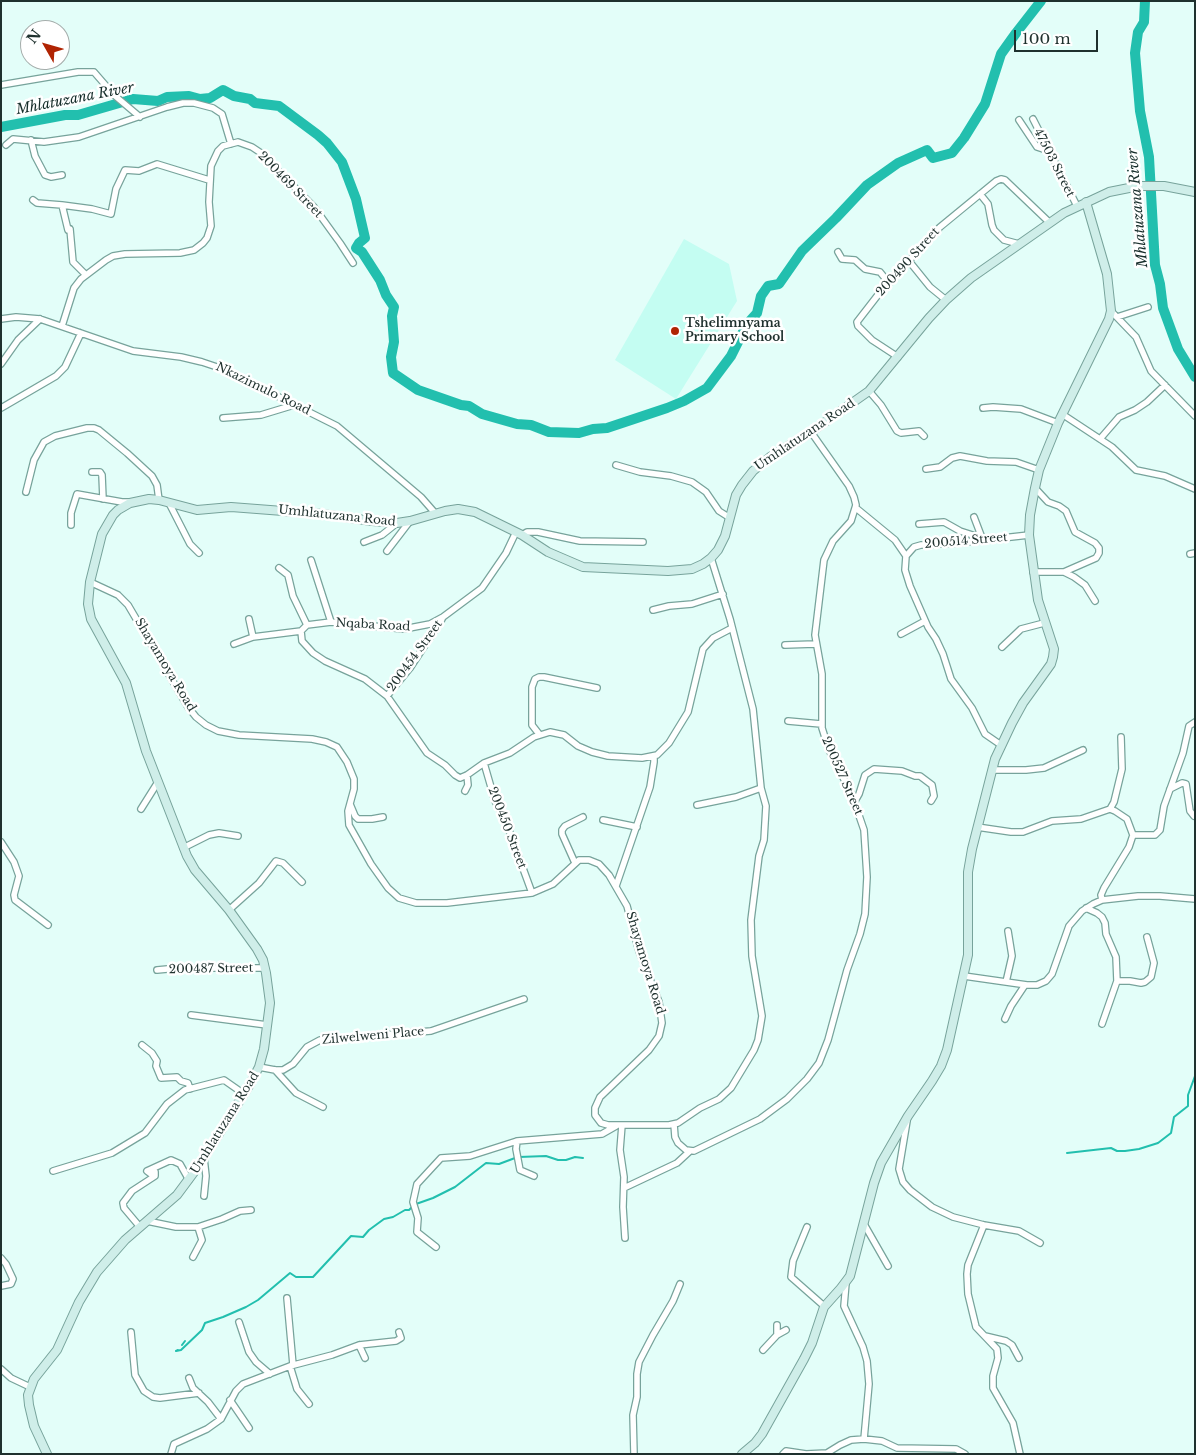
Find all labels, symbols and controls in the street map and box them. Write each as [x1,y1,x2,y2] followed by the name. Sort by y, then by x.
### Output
[20,20,70,70] north arrow
[1016,20,1100,52] scale bar
[23,26,45,47] text: N
[1022,29,1071,48] text: 100 m
[15,79,135,119] water label: Mhlatuzana River
[1031,126,1077,200] street label: 47503 Street
[1124,148,1152,268] water label: Mhlatuzana River
[255,149,325,221] street label: 200469 Street
[873,225,943,299] street label: 200490 Street
[685,317,784,345] place label: Tshelimnyama Primary School
[669,325,681,337] marker: Tshelimnyama Primary School
[213,360,313,418] street label: Nkazimulo Road
[752,396,858,474] street label: Umhlatuzana Road
[278,503,396,529] street label: Umhlatuzana Road
[924,530,1008,552] street label: 200514 Street
[131,616,199,714] street label: Shayamoya Road
[335,616,411,634] street label: Nqaba Road
[384,617,446,695] street label: 200454 Street
[818,735,866,817] street label: 200527 Street
[485,785,529,871] street label: 200450 Street
[623,910,667,1016] street label: Shayamoya Road
[169,961,253,977] street label: 200487 Street
[321,1024,425,1048] street label: Zilwelweni Place
[188,1069,262,1177] street label: Umhlatuzana Road

